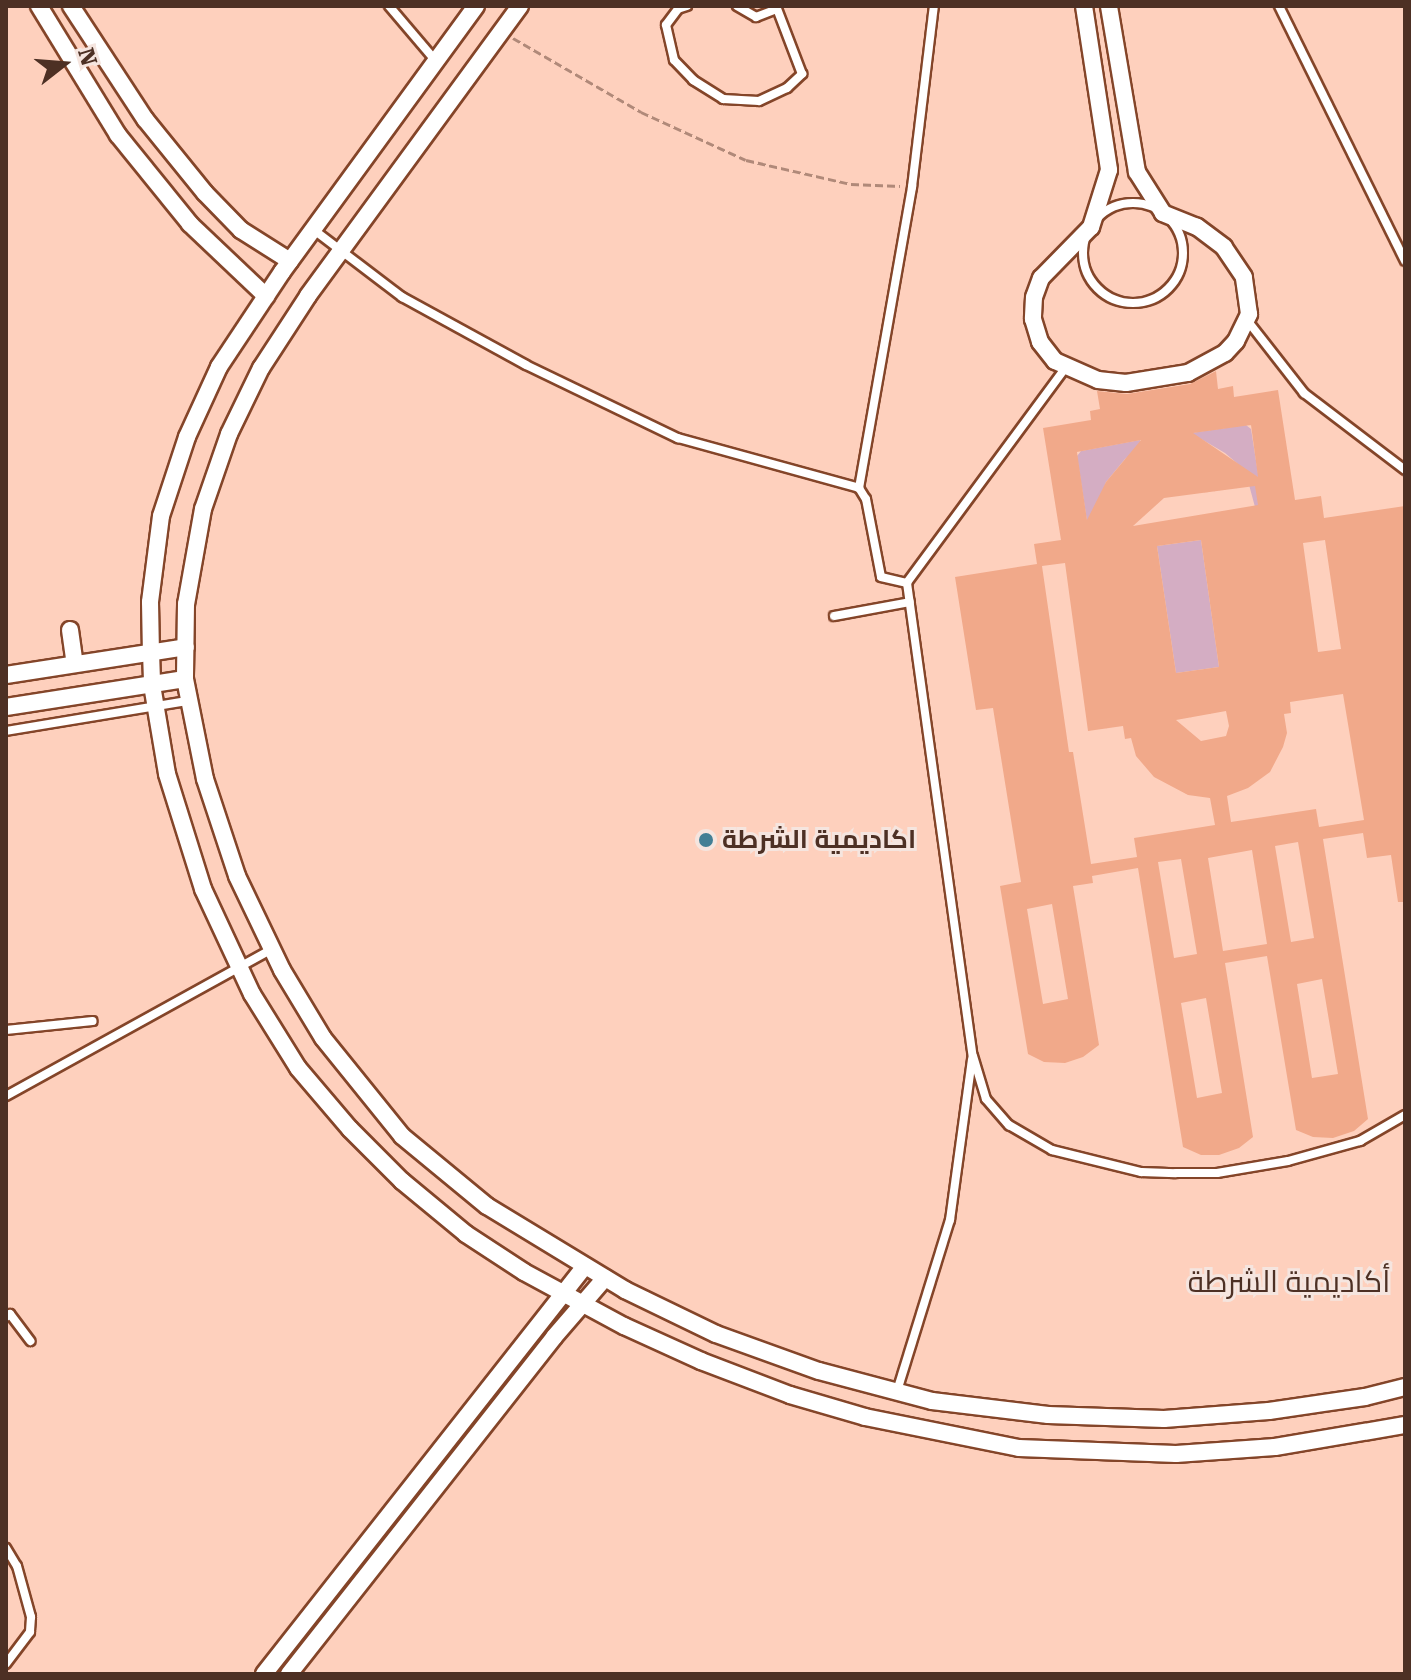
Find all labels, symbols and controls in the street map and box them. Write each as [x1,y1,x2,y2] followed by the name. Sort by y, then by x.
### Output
[24,24,104,104] north arrow
[73,45,102,69] text: N
[722,824,916,856] place label: اكاديمية الشرطة
[697,831,715,849] marker: اكاديمية الشرطة
[1188,1264,1390,1300] district label: أكاديمية الشرطة

